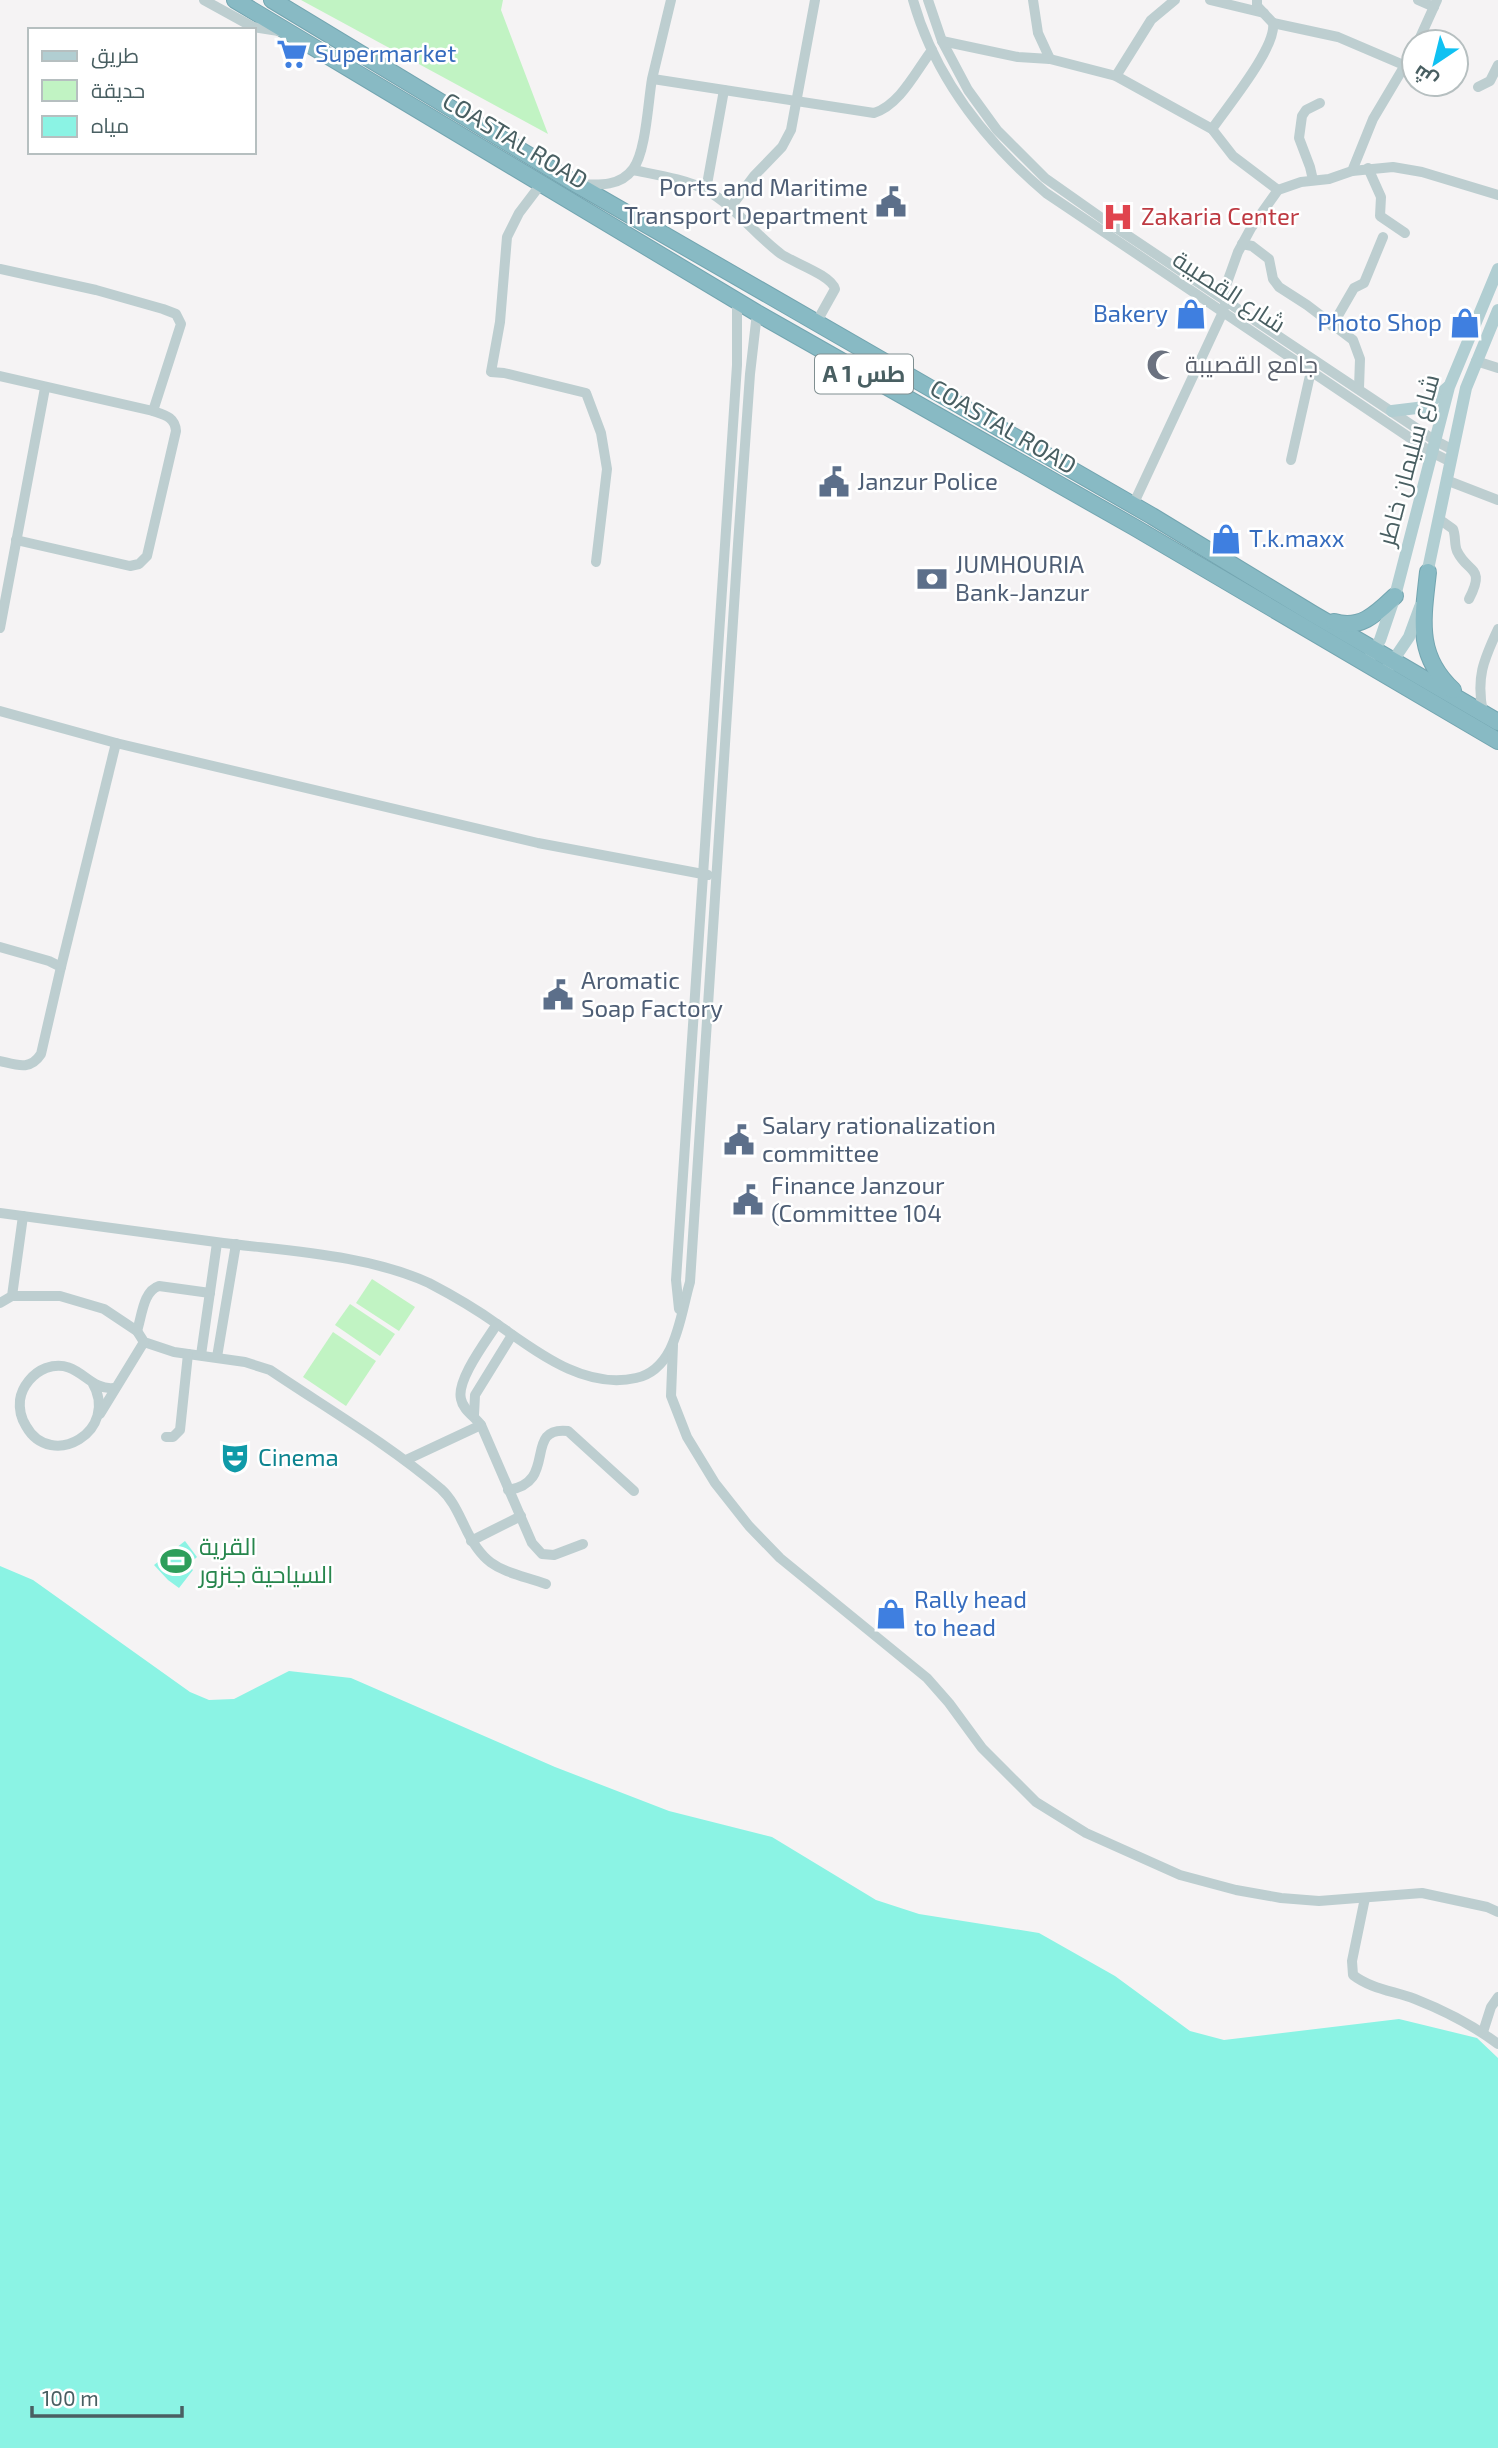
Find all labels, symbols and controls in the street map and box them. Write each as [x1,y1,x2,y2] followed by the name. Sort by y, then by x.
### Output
[28,28,256,154] legend
[1400,28,1470,98] north arrow
[275,37,309,71] supermarket icon: Supermarket
[315,38,456,67] place label: Supermarket
[91,42,139,69] text: طريق
[1408,60,1442,94] text: ش
[91,77,145,102] text: حديقة
[438,85,594,194] street label: COASTAL ROAD
[91,112,129,137] text: مياه
[624,172,868,229] place label: Ports and Maritime Transport Department
[874,185,908,219] public building icon: Ports and Maritime Transport Department
[1101,200,1135,234] hospital icon: Zakaria Center
[1141,201,1300,230] place label: Zakaria Center
[1166,244,1292,340] street label: شارع القصيبة
[1174,297,1208,331] shop icon: Bakery
[1093,298,1168,327] place label: Bakery
[1448,306,1482,340] shop icon: Photo Shop
[1317,307,1442,336] place label: Photo Shop
[1145,348,1179,382] mosque icon: جامع القصيبة
[1185,349,1318,381] place label: جامع القصيبة
[815,354,913,394] road number: A 1 طس
[1370,371,1447,551] street label: شارع سليمان خاطر
[925,372,1082,479] street label: COASTAL ROAD
[817,465,851,499] public building icon: Janzur Police
[857,466,998,495] place label: Janzur Police
[1209,522,1243,556] shop icon: T.k.maxx
[1249,523,1345,552] place label: T.k.maxx
[955,549,1090,606] place label: JUMHOURIA Bank-Janzur
[915,562,949,596] bank icon: JUMHOURIA Bank-Janzur
[581,965,723,1022] place label: Aromatic Soap Factory
[541,978,575,1012] public building icon: Aromatic Soap Factory
[762,1110,996,1167] place label: Salary rationalization committee
[722,1123,756,1157] public building icon: Salary rationalization committee
[771,1170,945,1227] place label: Finance Janzour (Committee 104
[731,1183,765,1217] public building icon: Finance Janzour (Committee 104
[218,1441,252,1475] theatre icon: Cinema
[258,1442,339,1471] place label: Cinema
[197,1531,333,1588] place label: القرية السياحية جنزور
[159,1544,193,1578] sports icon: القرية السياحية جنزور
[914,1584,1027,1641] place label: Rally head to head
[874,1597,908,1631] shop icon: Rally head to head
[32,2374,182,2418] scale bar
[42,2385,99,2410] text: 100 m

